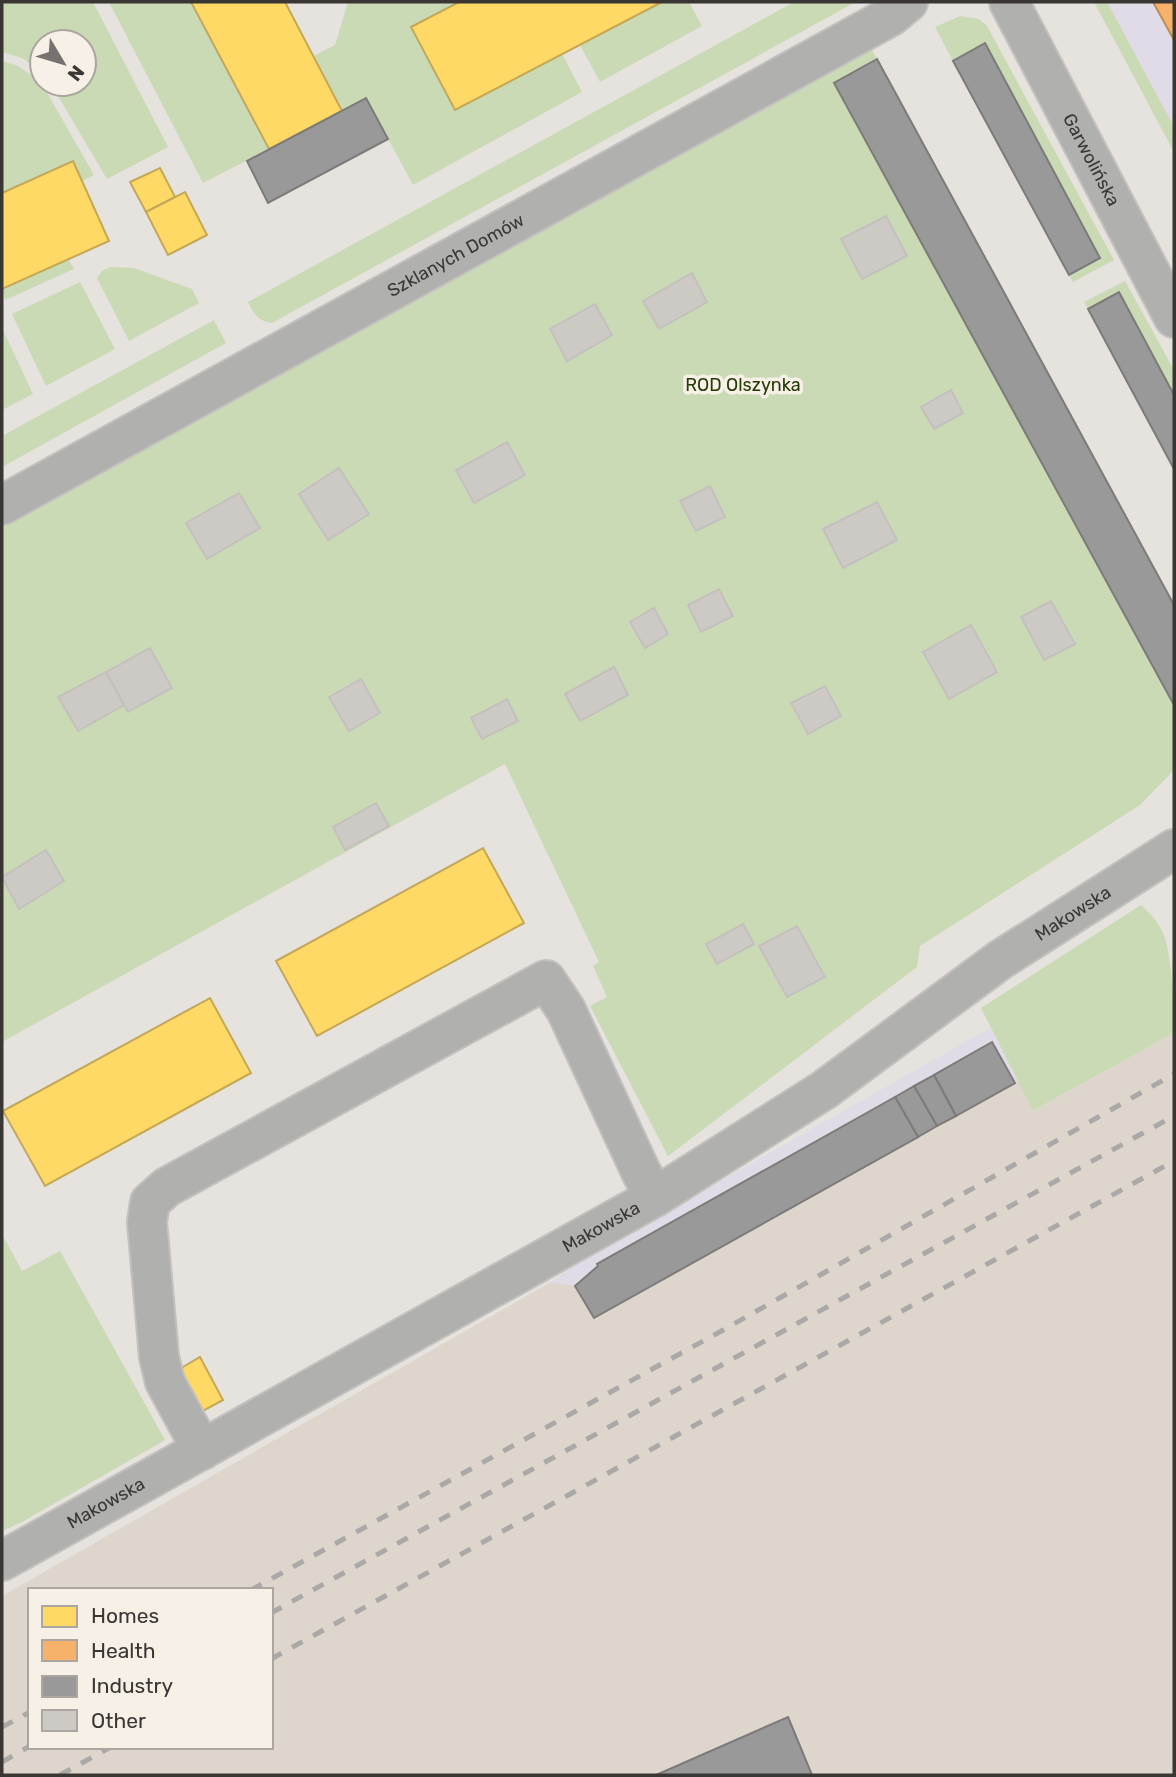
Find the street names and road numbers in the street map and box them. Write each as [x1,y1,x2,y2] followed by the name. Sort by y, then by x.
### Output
[1058,110,1125,210] street label: Garwolińska
[384,209,528,302] street label: Szklanych Domów
[1031,881,1115,946] street label: Makowska
[558,1197,644,1257] street label: Makowska
[63,1473,149,1534] street label: Makowska

